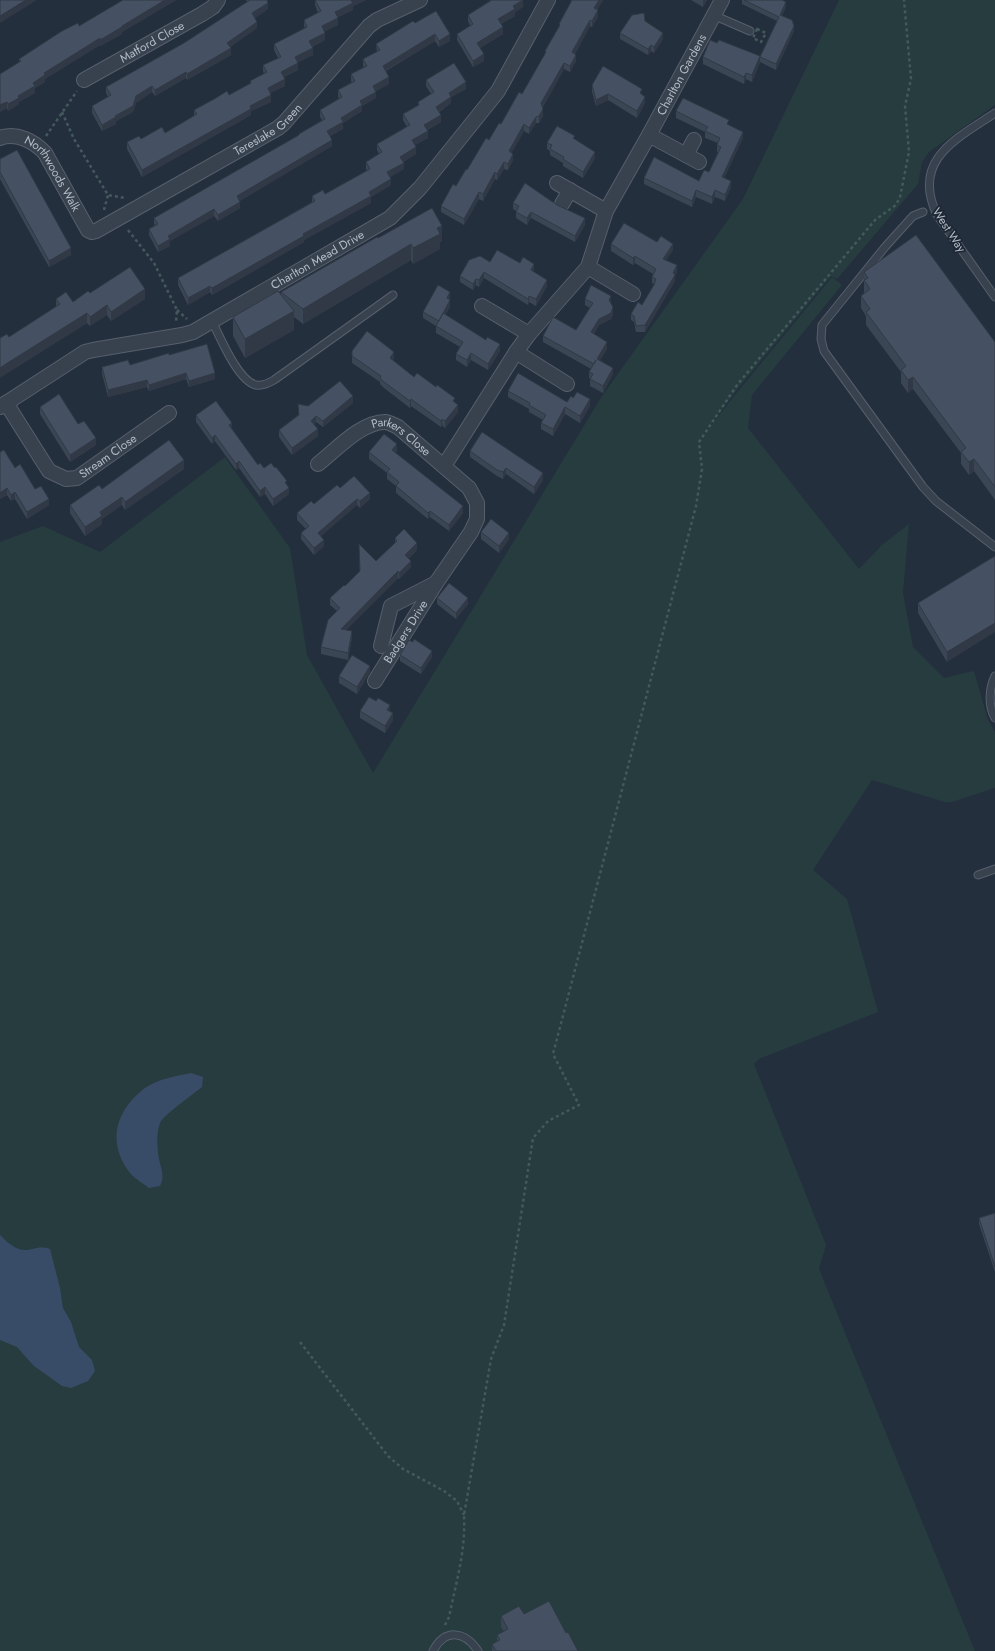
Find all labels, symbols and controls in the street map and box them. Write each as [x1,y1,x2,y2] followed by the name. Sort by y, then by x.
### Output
[116,17,188,67] street label: Matford Close
[652,31,711,119] street label: Charlton Gardens
[230,99,306,160] street label: Tereslake Green
[21,131,85,216] street label: Northwoods Walk
[928,204,971,257] street label: West Way
[267,226,368,294] street label: Charlton Mead Drive
[369,413,435,460] street label: Parkers Close
[75,430,140,483] street label: Stream Close
[379,597,432,667] street label: Badgers Drive

